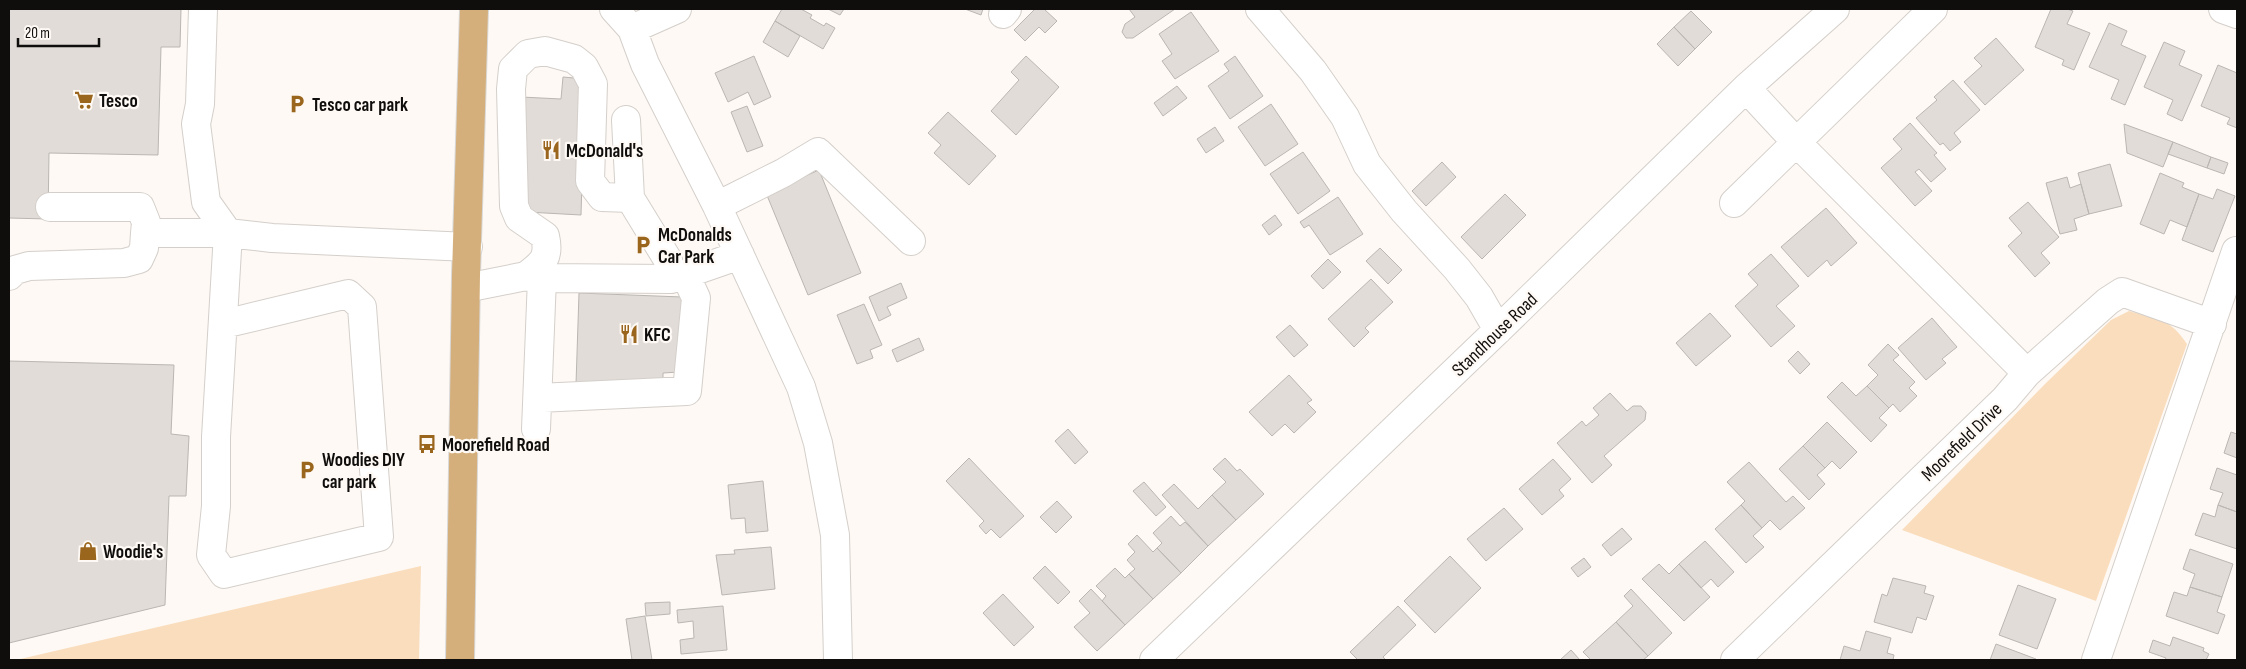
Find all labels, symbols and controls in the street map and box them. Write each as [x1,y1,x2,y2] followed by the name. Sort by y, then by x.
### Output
[18,15,99,47] scale bar
[25,24,50,43] text: 20 m
[73,89,95,111] supermarket icon: Tesco
[99,90,138,113] place label: Tesco
[286,93,308,115] parking icon: Tesco car park
[312,94,408,117] place label: Tesco car park
[540,139,562,161] restaurant icon: McDonald's
[566,140,643,163] place label: McDonald's
[658,224,732,269] place label: McDonalds Car Park
[632,234,654,256] parking icon: McDonalds Car Park
[1447,288,1543,382] street label: Standhouse Road
[618,323,640,345] restaurant icon: KFC
[644,324,671,347] place label: KFC
[1917,398,2007,486] street label: Moorefield Drive
[416,433,438,455] bus stop icon: Moorefield Road
[442,434,550,457] place label: Moorefield Road
[322,449,405,494] place label: Woodies DIY car park
[296,459,318,481] parking icon: Woodies DIY car park
[77,540,99,562] shop icon: Woodie's
[103,541,163,564] place label: Woodie's

